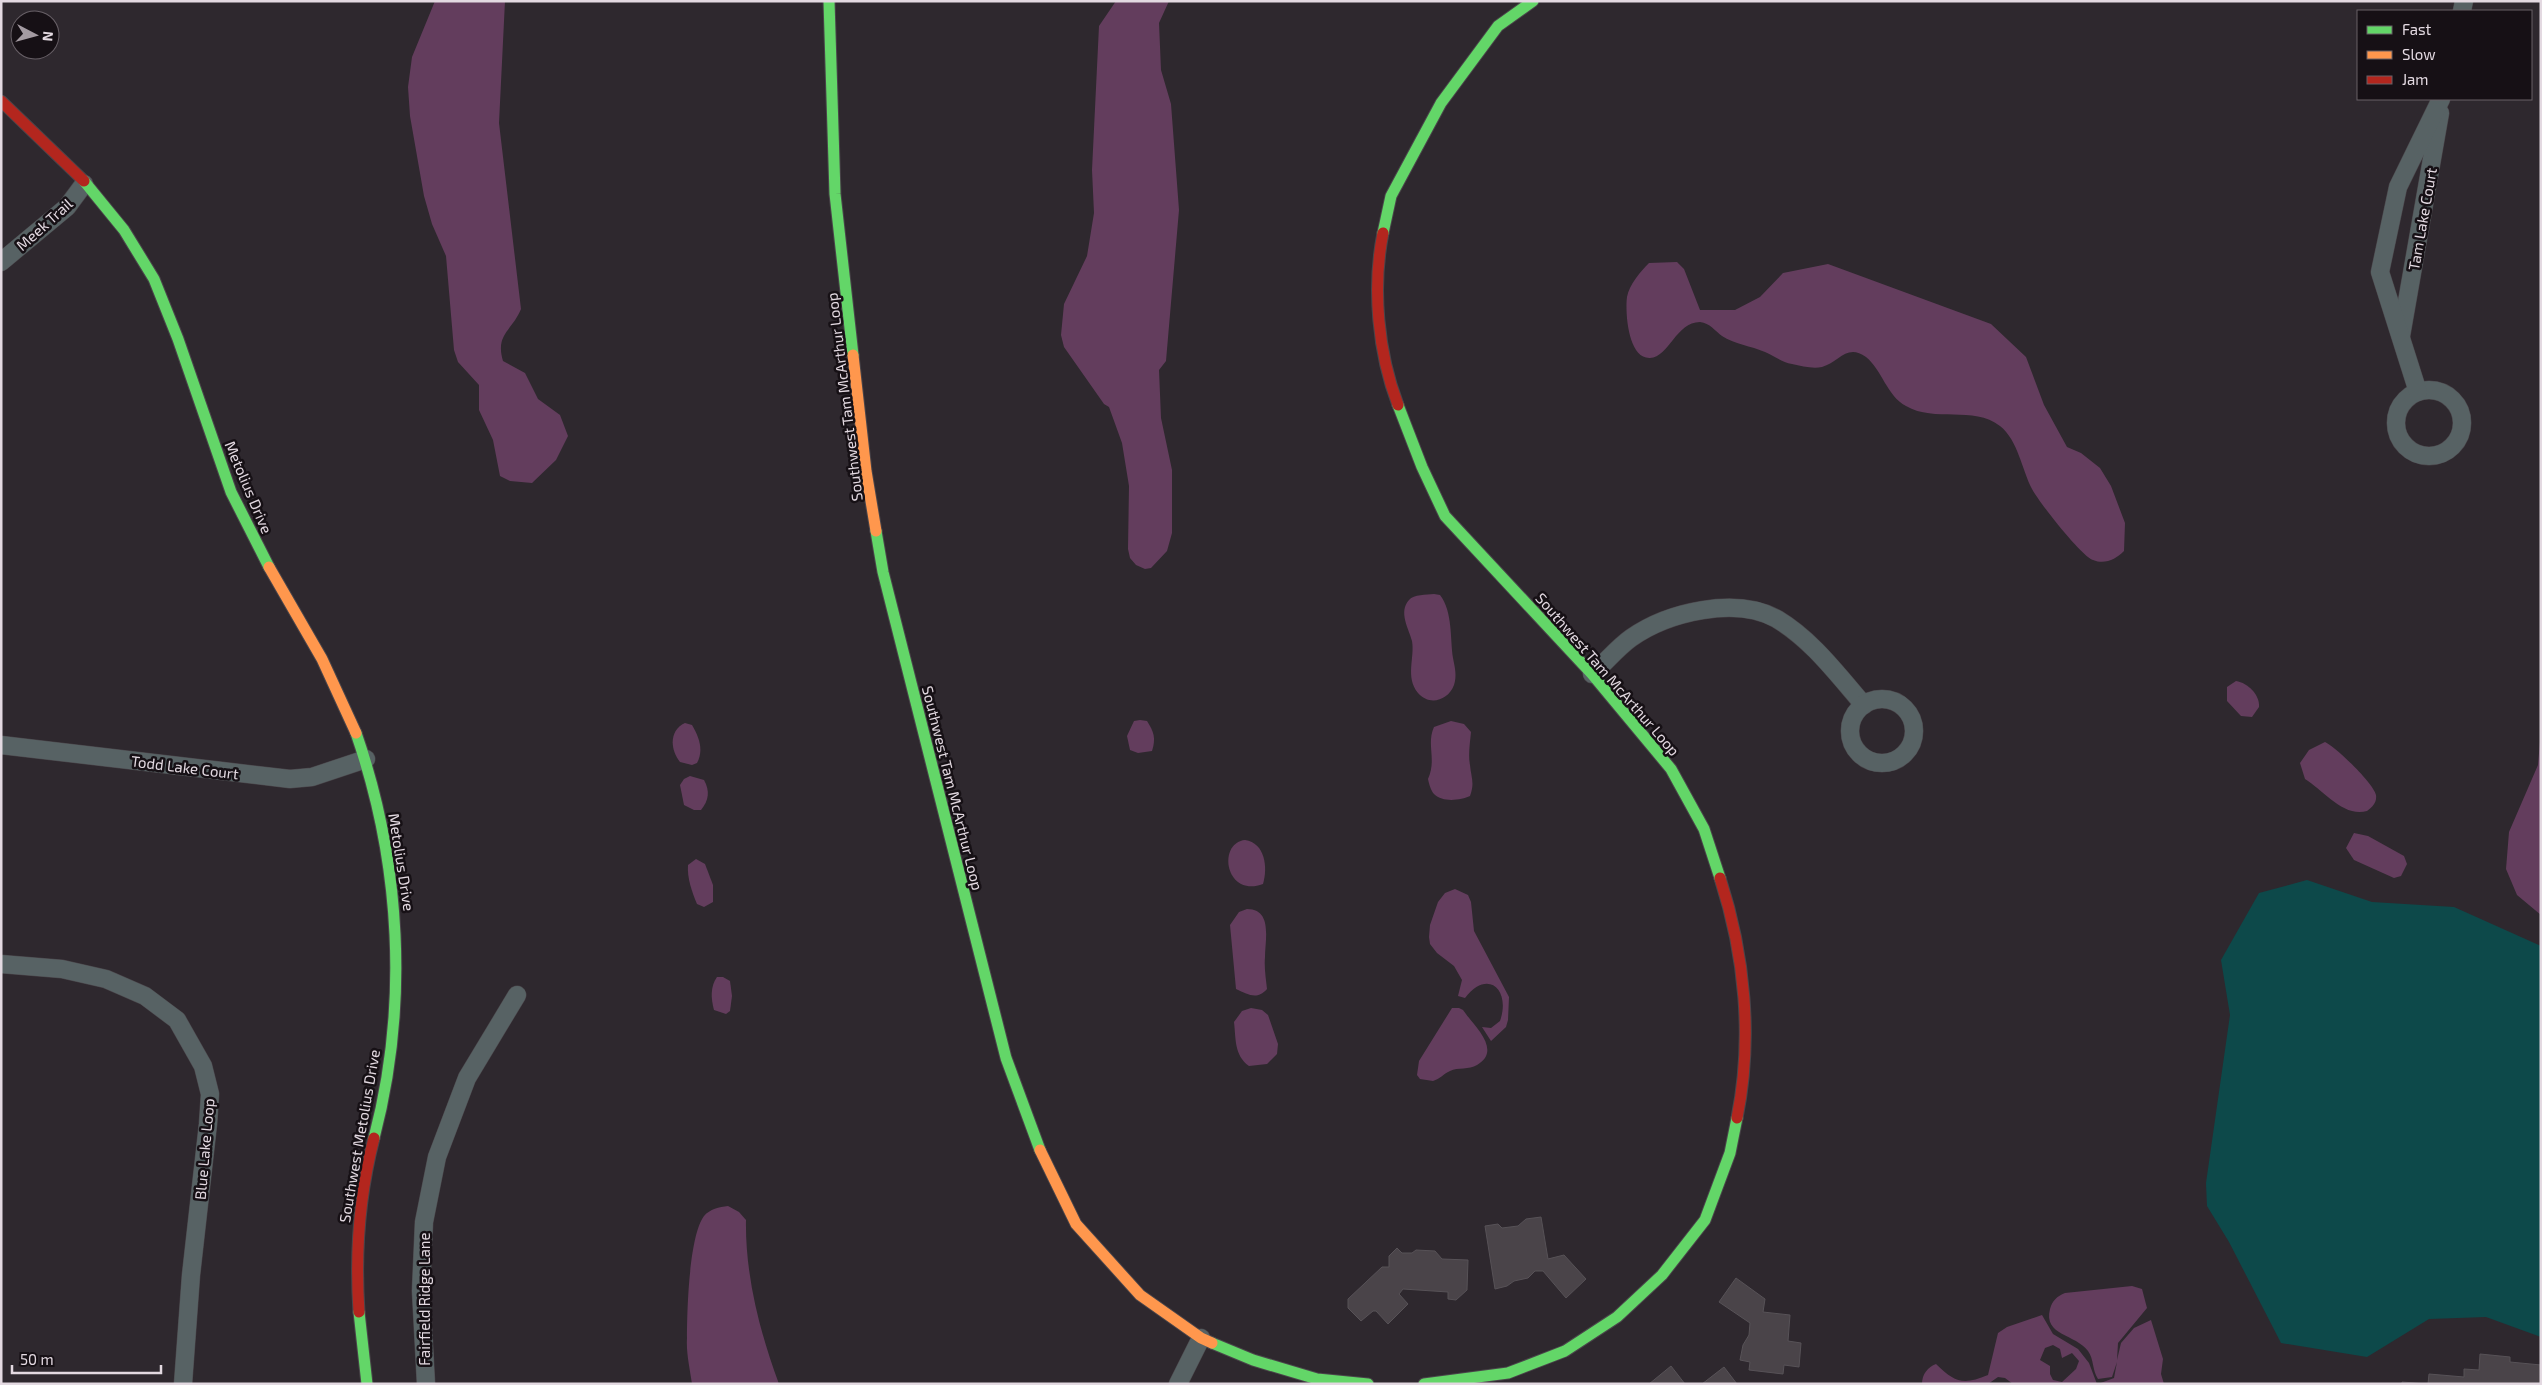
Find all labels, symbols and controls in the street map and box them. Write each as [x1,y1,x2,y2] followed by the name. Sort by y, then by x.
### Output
[10,10,60,60] north arrow
[2357,10,2532,100] legend
[2402,20,2432,38] text: Fast
[39,30,57,42] text: N
[2402,45,2436,63] text: Slow
[2402,70,2428,88] text: Jam
[2404,166,2440,272] street label: Tam Lake Court
[12,194,76,254] street label: Meek Trail
[822,292,866,502] street label: Southwest Tam McArthur Loop
[221,438,277,536] street label: Metolius Drive
[1532,589,1684,759] street label: Southwest Tam McArthur Loop
[919,684,987,892] street label: Southwest Tam McArthur Loop
[130,751,240,783] street label: Todd Lake Court
[385,812,419,912] street label: Metolius Drive
[335,1048,383,1224] street label: Southwest Metolius Drive
[191,1097,217,1201] street label: Blue Lake Loop
[415,1232,433,1366] street label: Fairfield Ridge Lane
[12,1342,161,1374] scale bar
[20,1350,54,1368] text: 50 m

